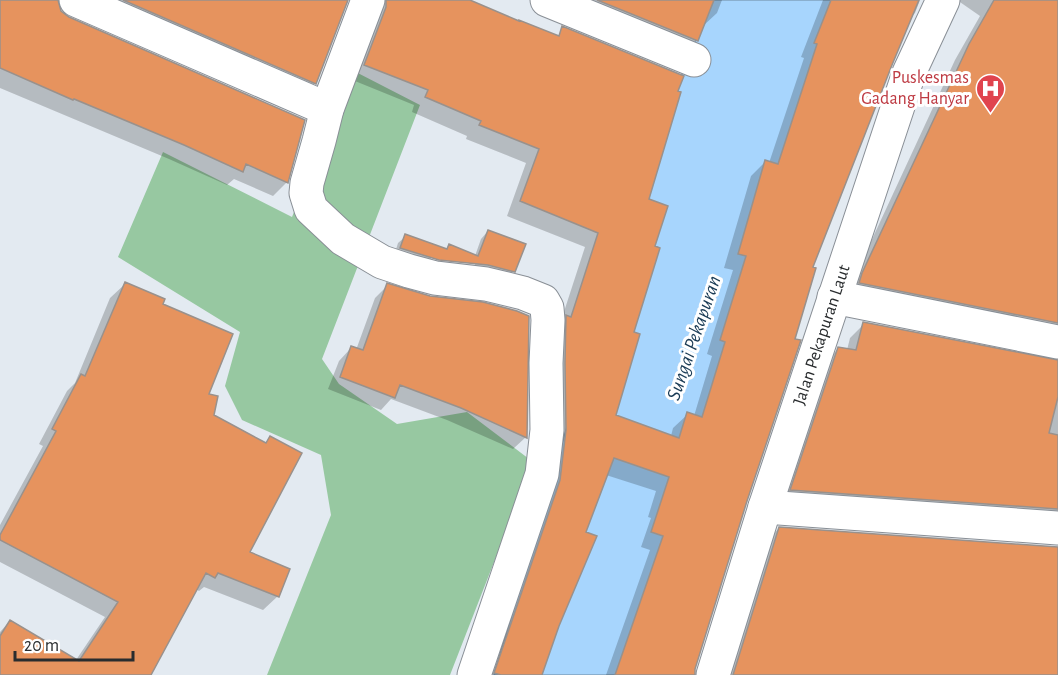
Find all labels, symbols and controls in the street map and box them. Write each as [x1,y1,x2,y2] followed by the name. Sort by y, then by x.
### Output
[861,69,969,108] place label: Puskesmas Gadang Hanyar
[974,72,1006,114] hospital icon: Puskesmas Gadang Hanyar
[790,262,854,407] street label: Jalan Pekapuran Laut
[663,273,725,403] water label: Sungai Pekapuran
[15,624,134,662] scale bar
[24,637,59,655] text: 20 m

